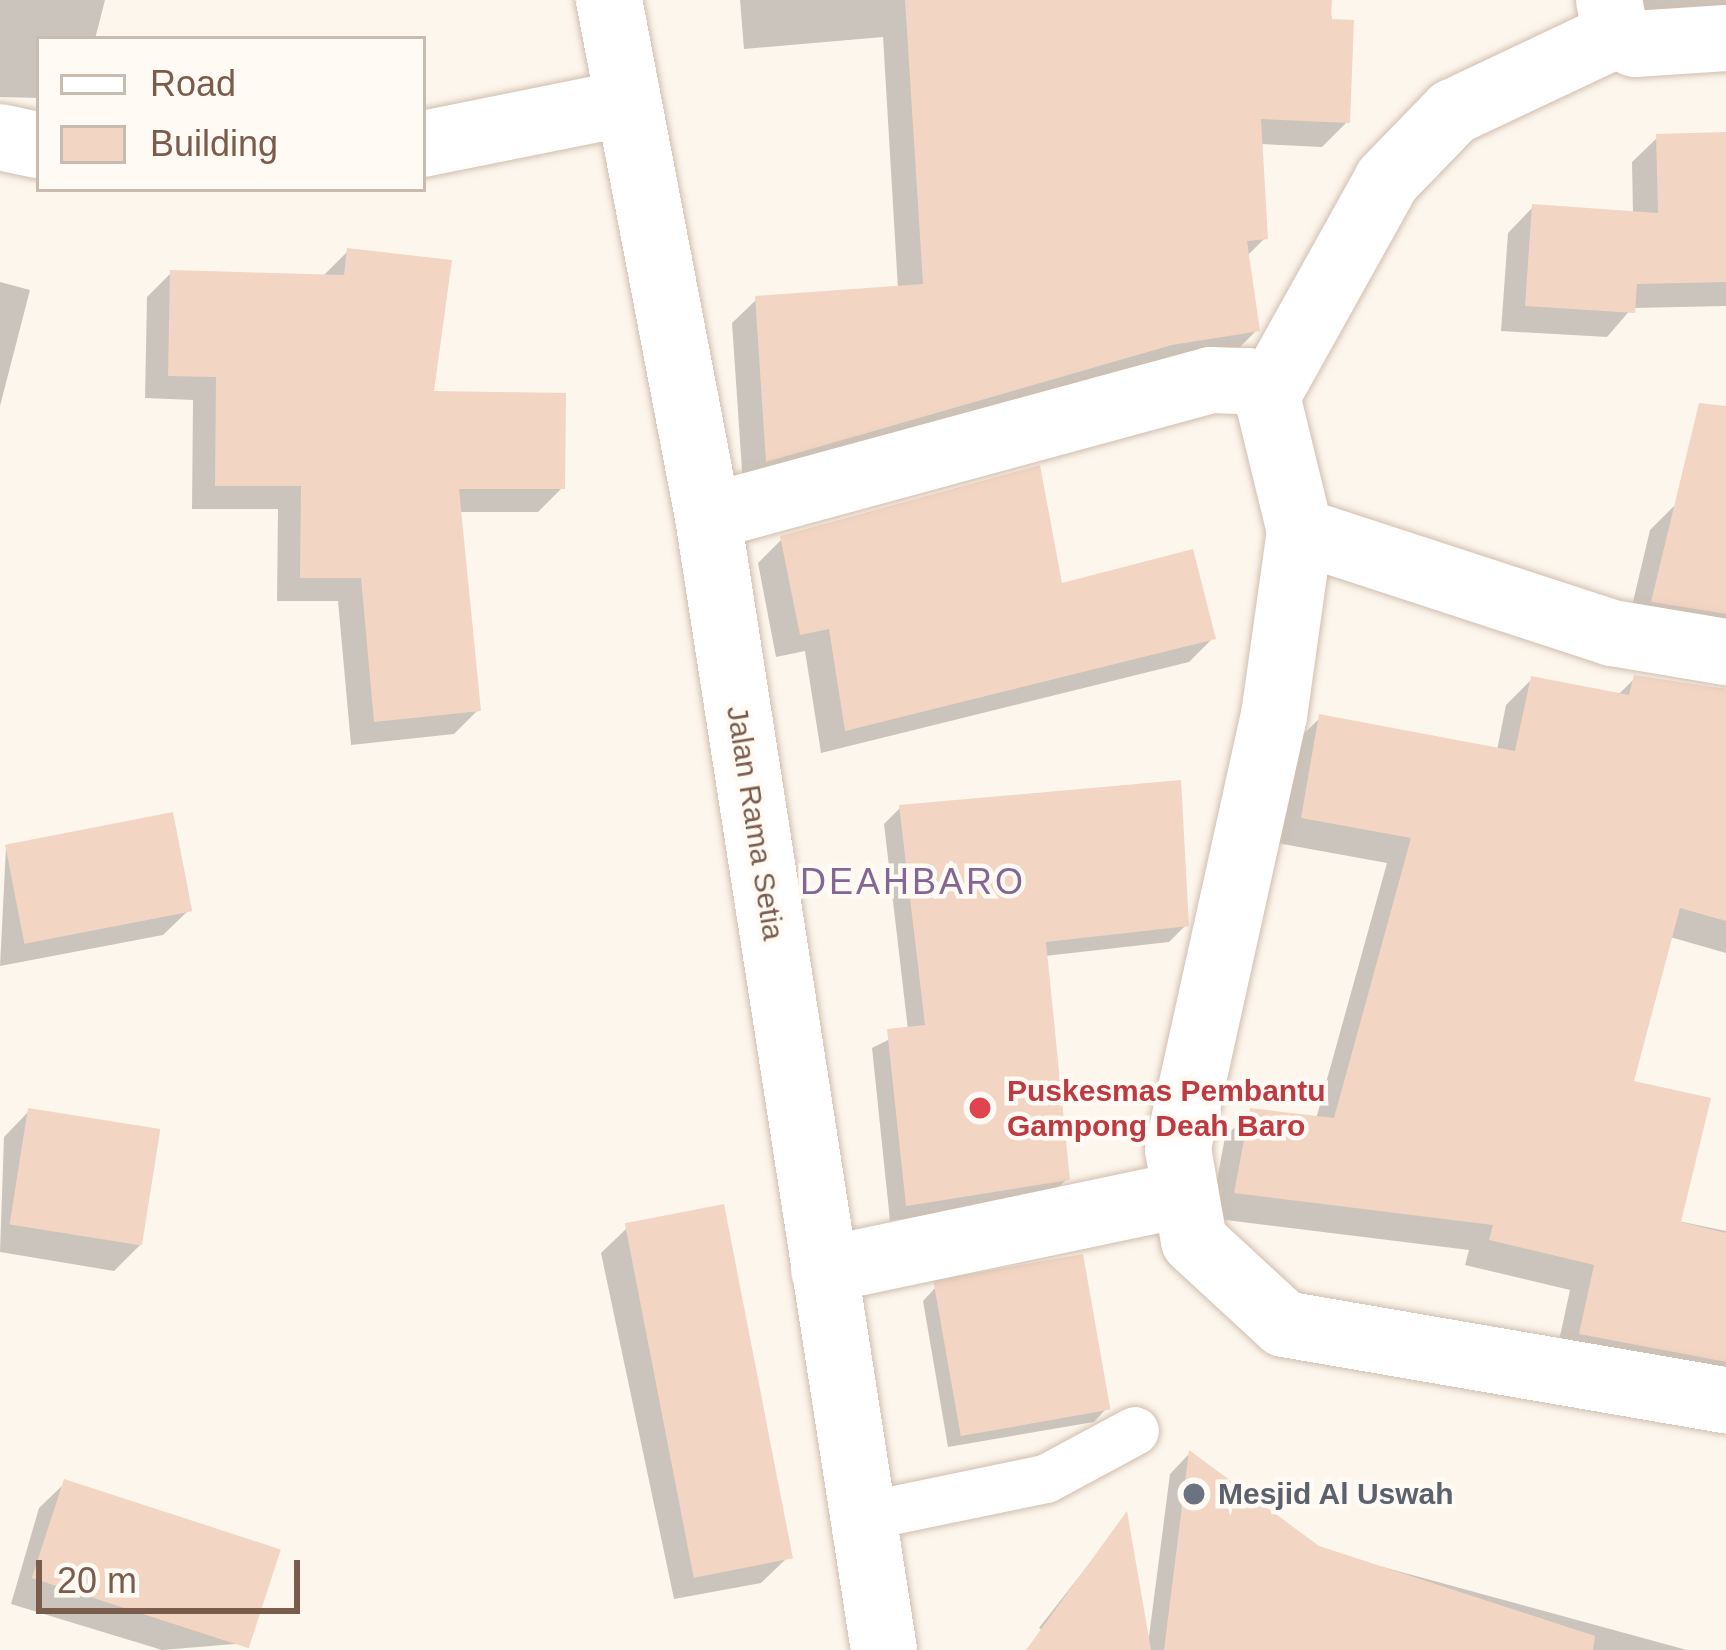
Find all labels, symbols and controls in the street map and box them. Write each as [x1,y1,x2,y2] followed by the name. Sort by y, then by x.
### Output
[36,36,426,192] legend
[150,63,236,104] text: Road
[150,123,278,164] text: Building
[719,703,791,943] street label: Jalan Rama Setia
[800,860,1026,904] district label: DEAHBARO
[1007,1073,1325,1144] place label: Puskesmas Pembantu Gampong Deah Baro
[964,1092,996,1124] marker: Puskesmas Pembantu Gampong Deah Baro
[1218,1476,1455,1512] place label: Mesjid Al Uswah
[1181,1481,1207,1507] marker: Mesjid Al Uswah
[42,1536,306,1610] scale bar
[57,1560,137,1601] text: 20 m

